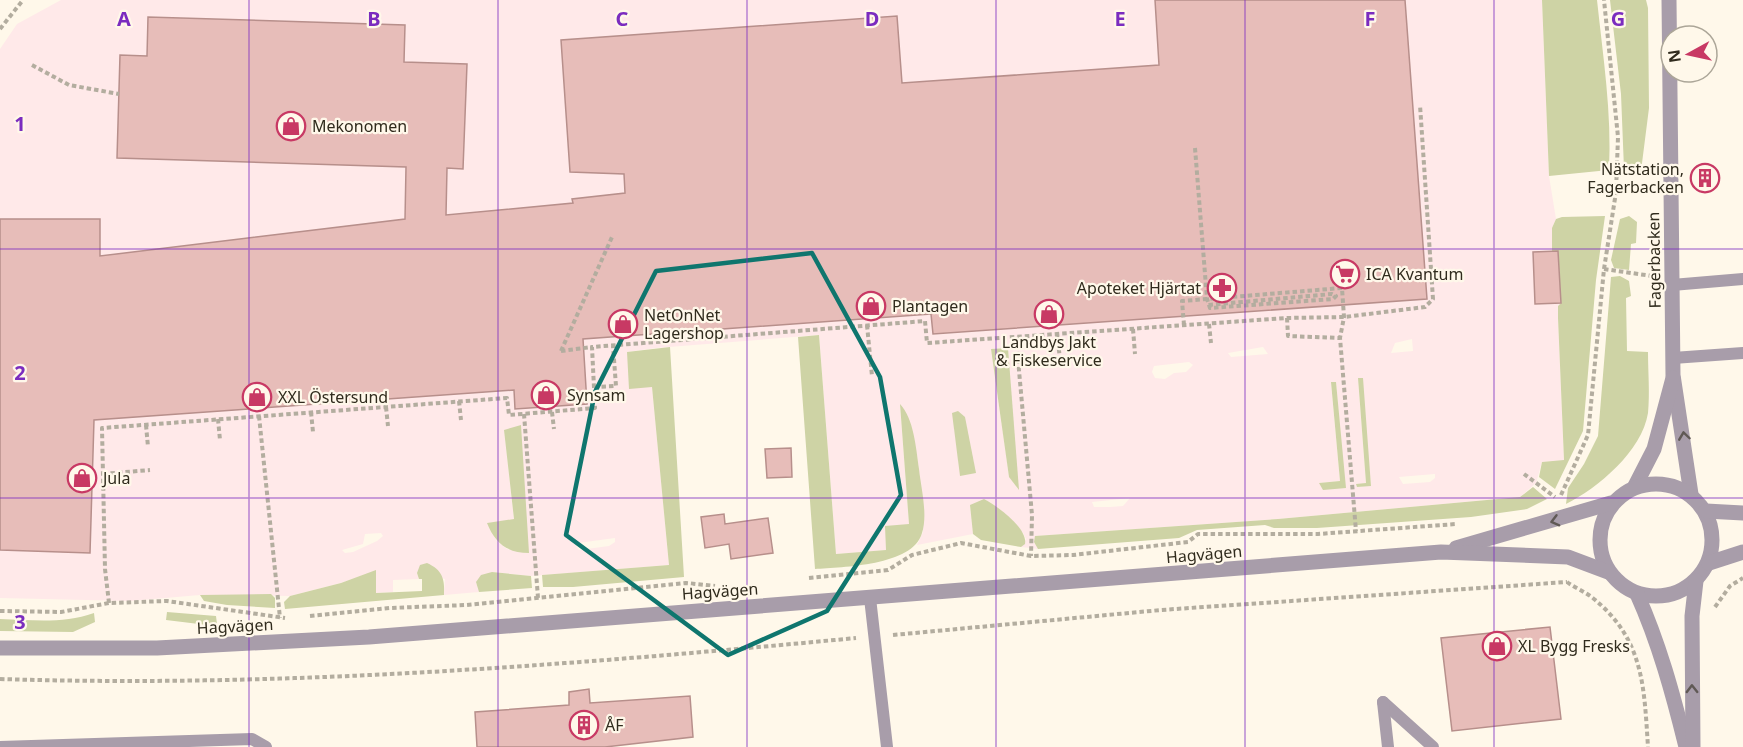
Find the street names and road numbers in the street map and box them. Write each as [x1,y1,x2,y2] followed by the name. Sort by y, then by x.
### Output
[1642,211,1666,309] street label: Fagerbacken
[1165,540,1243,568] street label: Hagvägen
[681,577,759,605] street label: Hagvägen
[196,613,274,639] street label: Hagvägen

